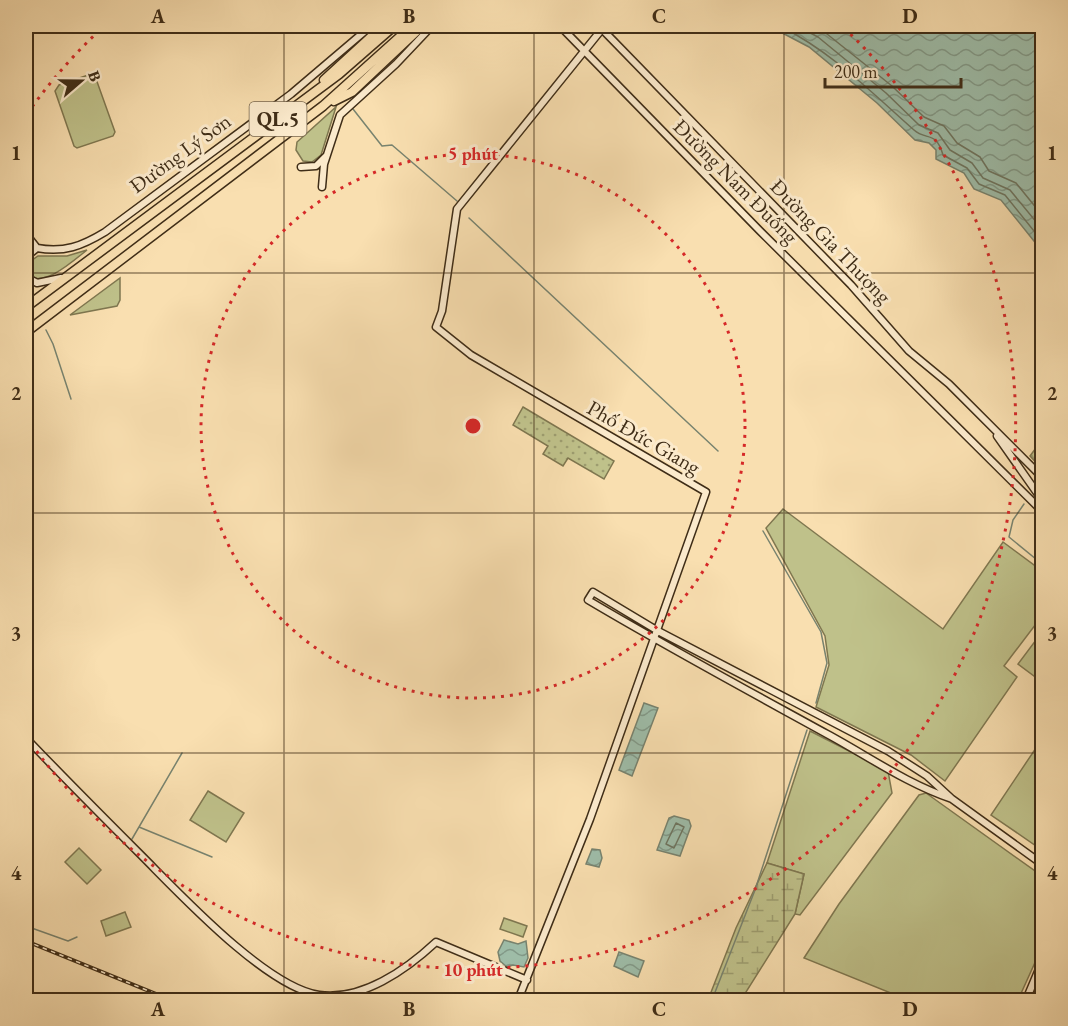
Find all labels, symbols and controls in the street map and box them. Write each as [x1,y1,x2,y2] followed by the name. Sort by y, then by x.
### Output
[150,3,166,29] text: A
[403,3,415,29] text: B
[652,3,666,29] text: C
[902,3,918,29] text: D
[51,51,111,111] north arrow
[825,51,962,89] scale bar
[834,60,878,83] text: 200 m
[83,68,106,84] text: B
[250,102,306,136] road number: QL.5
[124,107,236,199] street label: Đường Lý Sơn
[668,113,805,250] street label: Đường Nam Đuống
[11,140,21,166] text: 1
[1047,140,1057,166] text: 1
[448,142,498,165] text: 5 phút
[765,173,898,310] street label: Đường Gia Thượng
[11,380,22,406] text: 2
[1047,380,1058,406] text: 2
[583,394,706,481] street label: Phố Đức Giang
[463,416,483,436] centre of rings
[11,620,21,646] text: 3
[1047,620,1057,646] text: 3
[11,860,22,886] text: 4
[1047,860,1058,886] text: 4
[443,958,503,981] text: 10 phút
[150,996,166,1022] text: A
[403,996,415,1022] text: B
[652,996,666,1022] text: C
[902,996,918,1022] text: D

